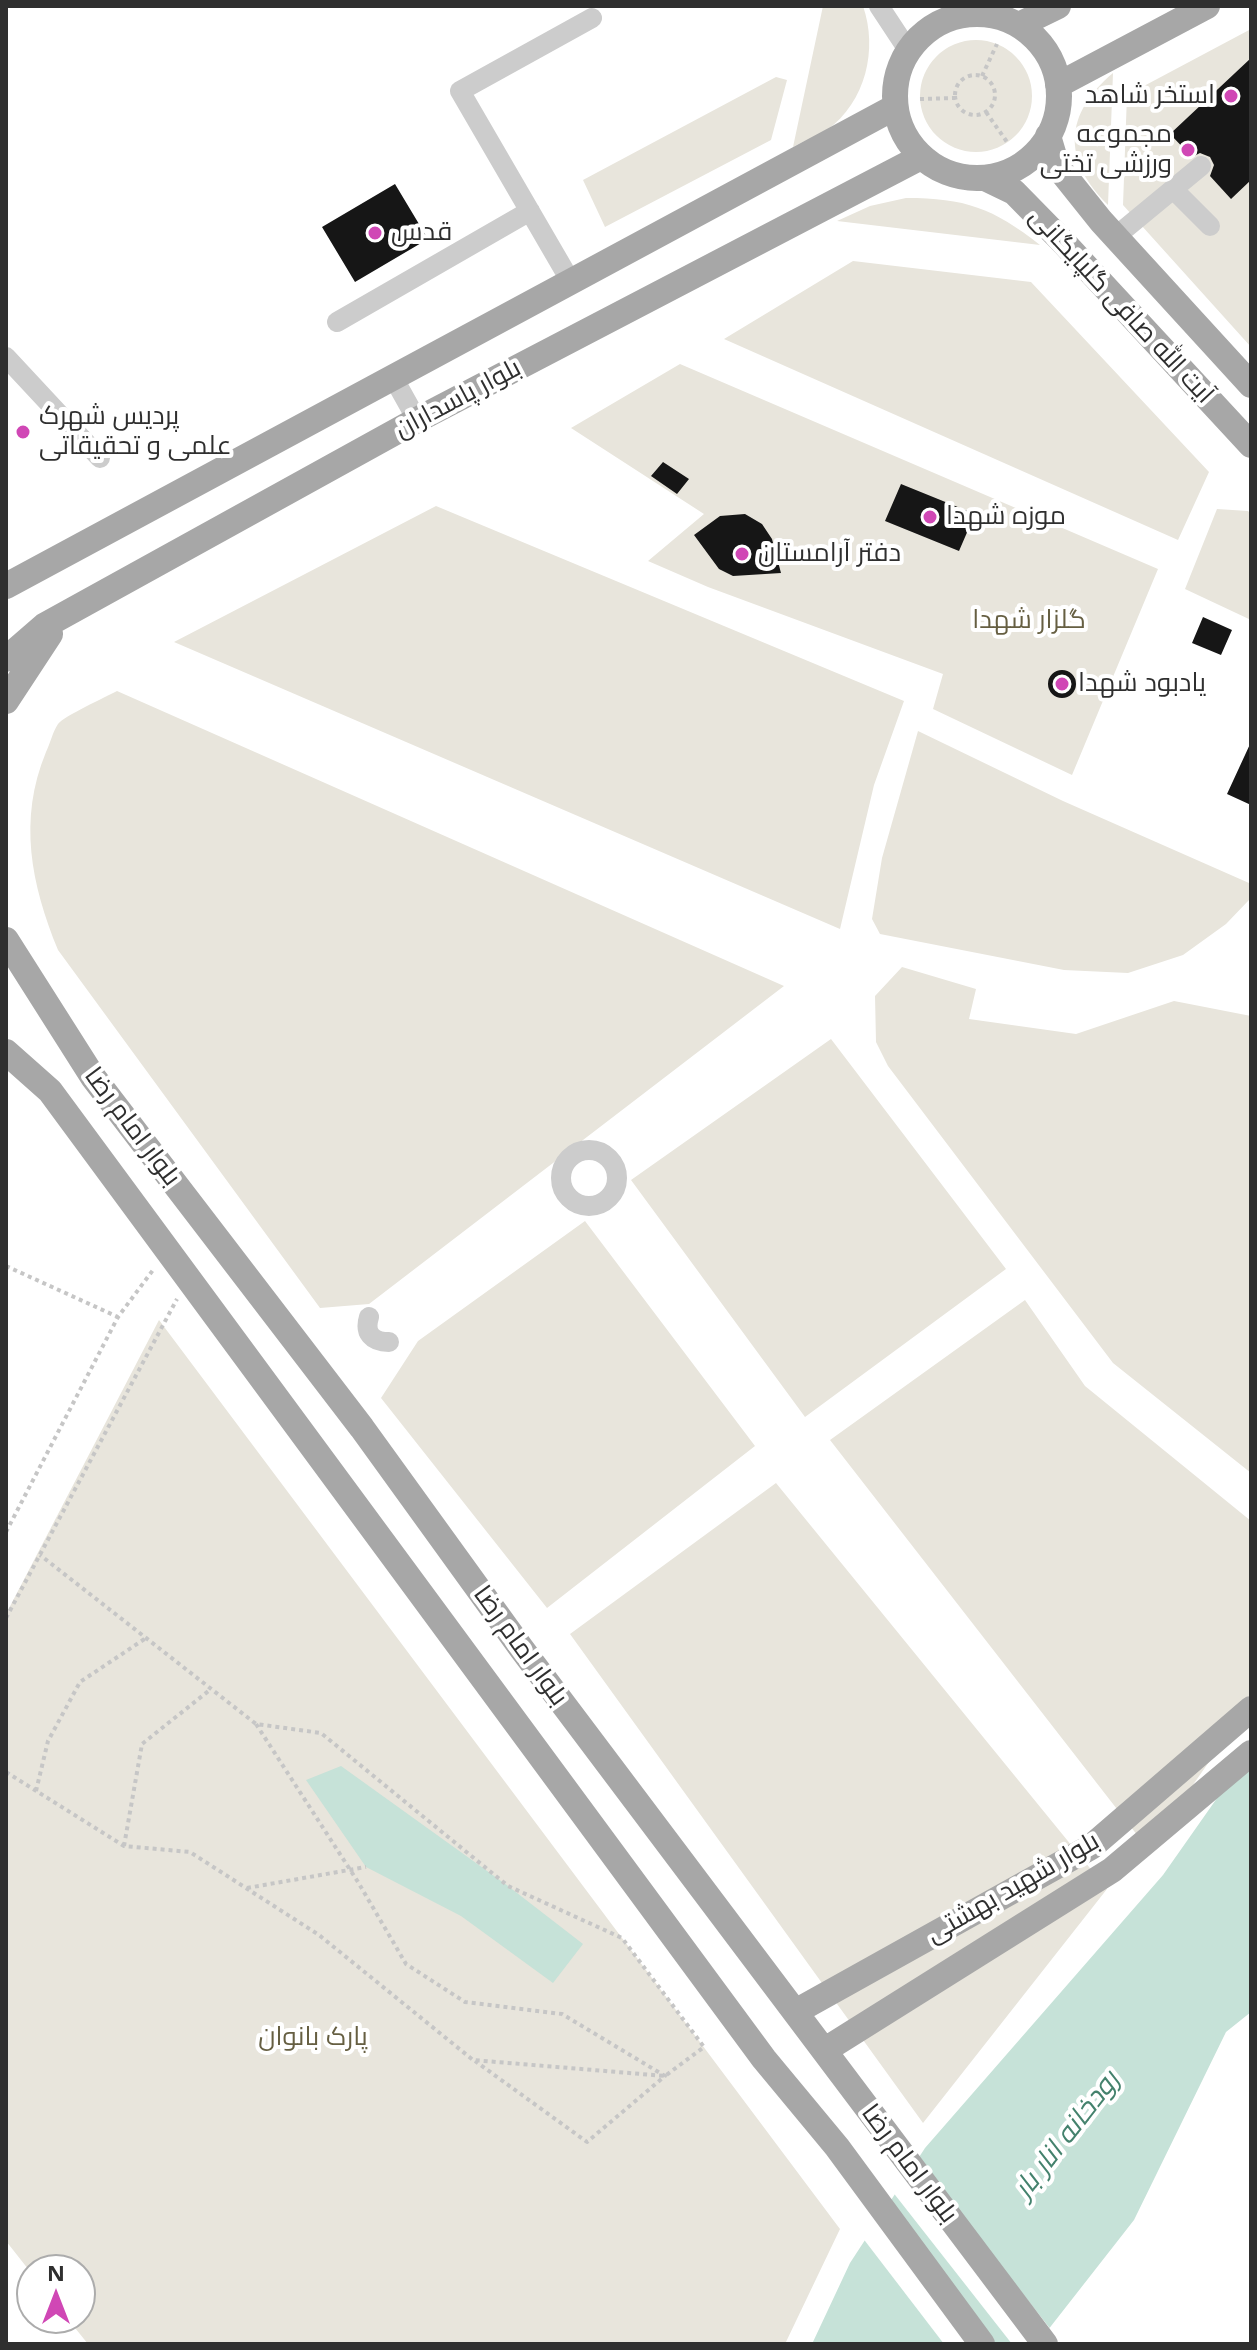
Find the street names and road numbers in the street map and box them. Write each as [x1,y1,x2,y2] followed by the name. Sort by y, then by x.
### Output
[1022,202,1220,410] street label: آیت الله صافی گلپایگانی
[389,353,527,445] street label: بلوار پاسداران
[77,1061,187,1193] street label: بلوار امام رضا
[466,1580,574,1712] street label: بلوار امام رضا
[921,1826,1105,1950] street label: بلوار شهید بهشتی
[854,2098,964,2230] street label: بلوار امام رضا

